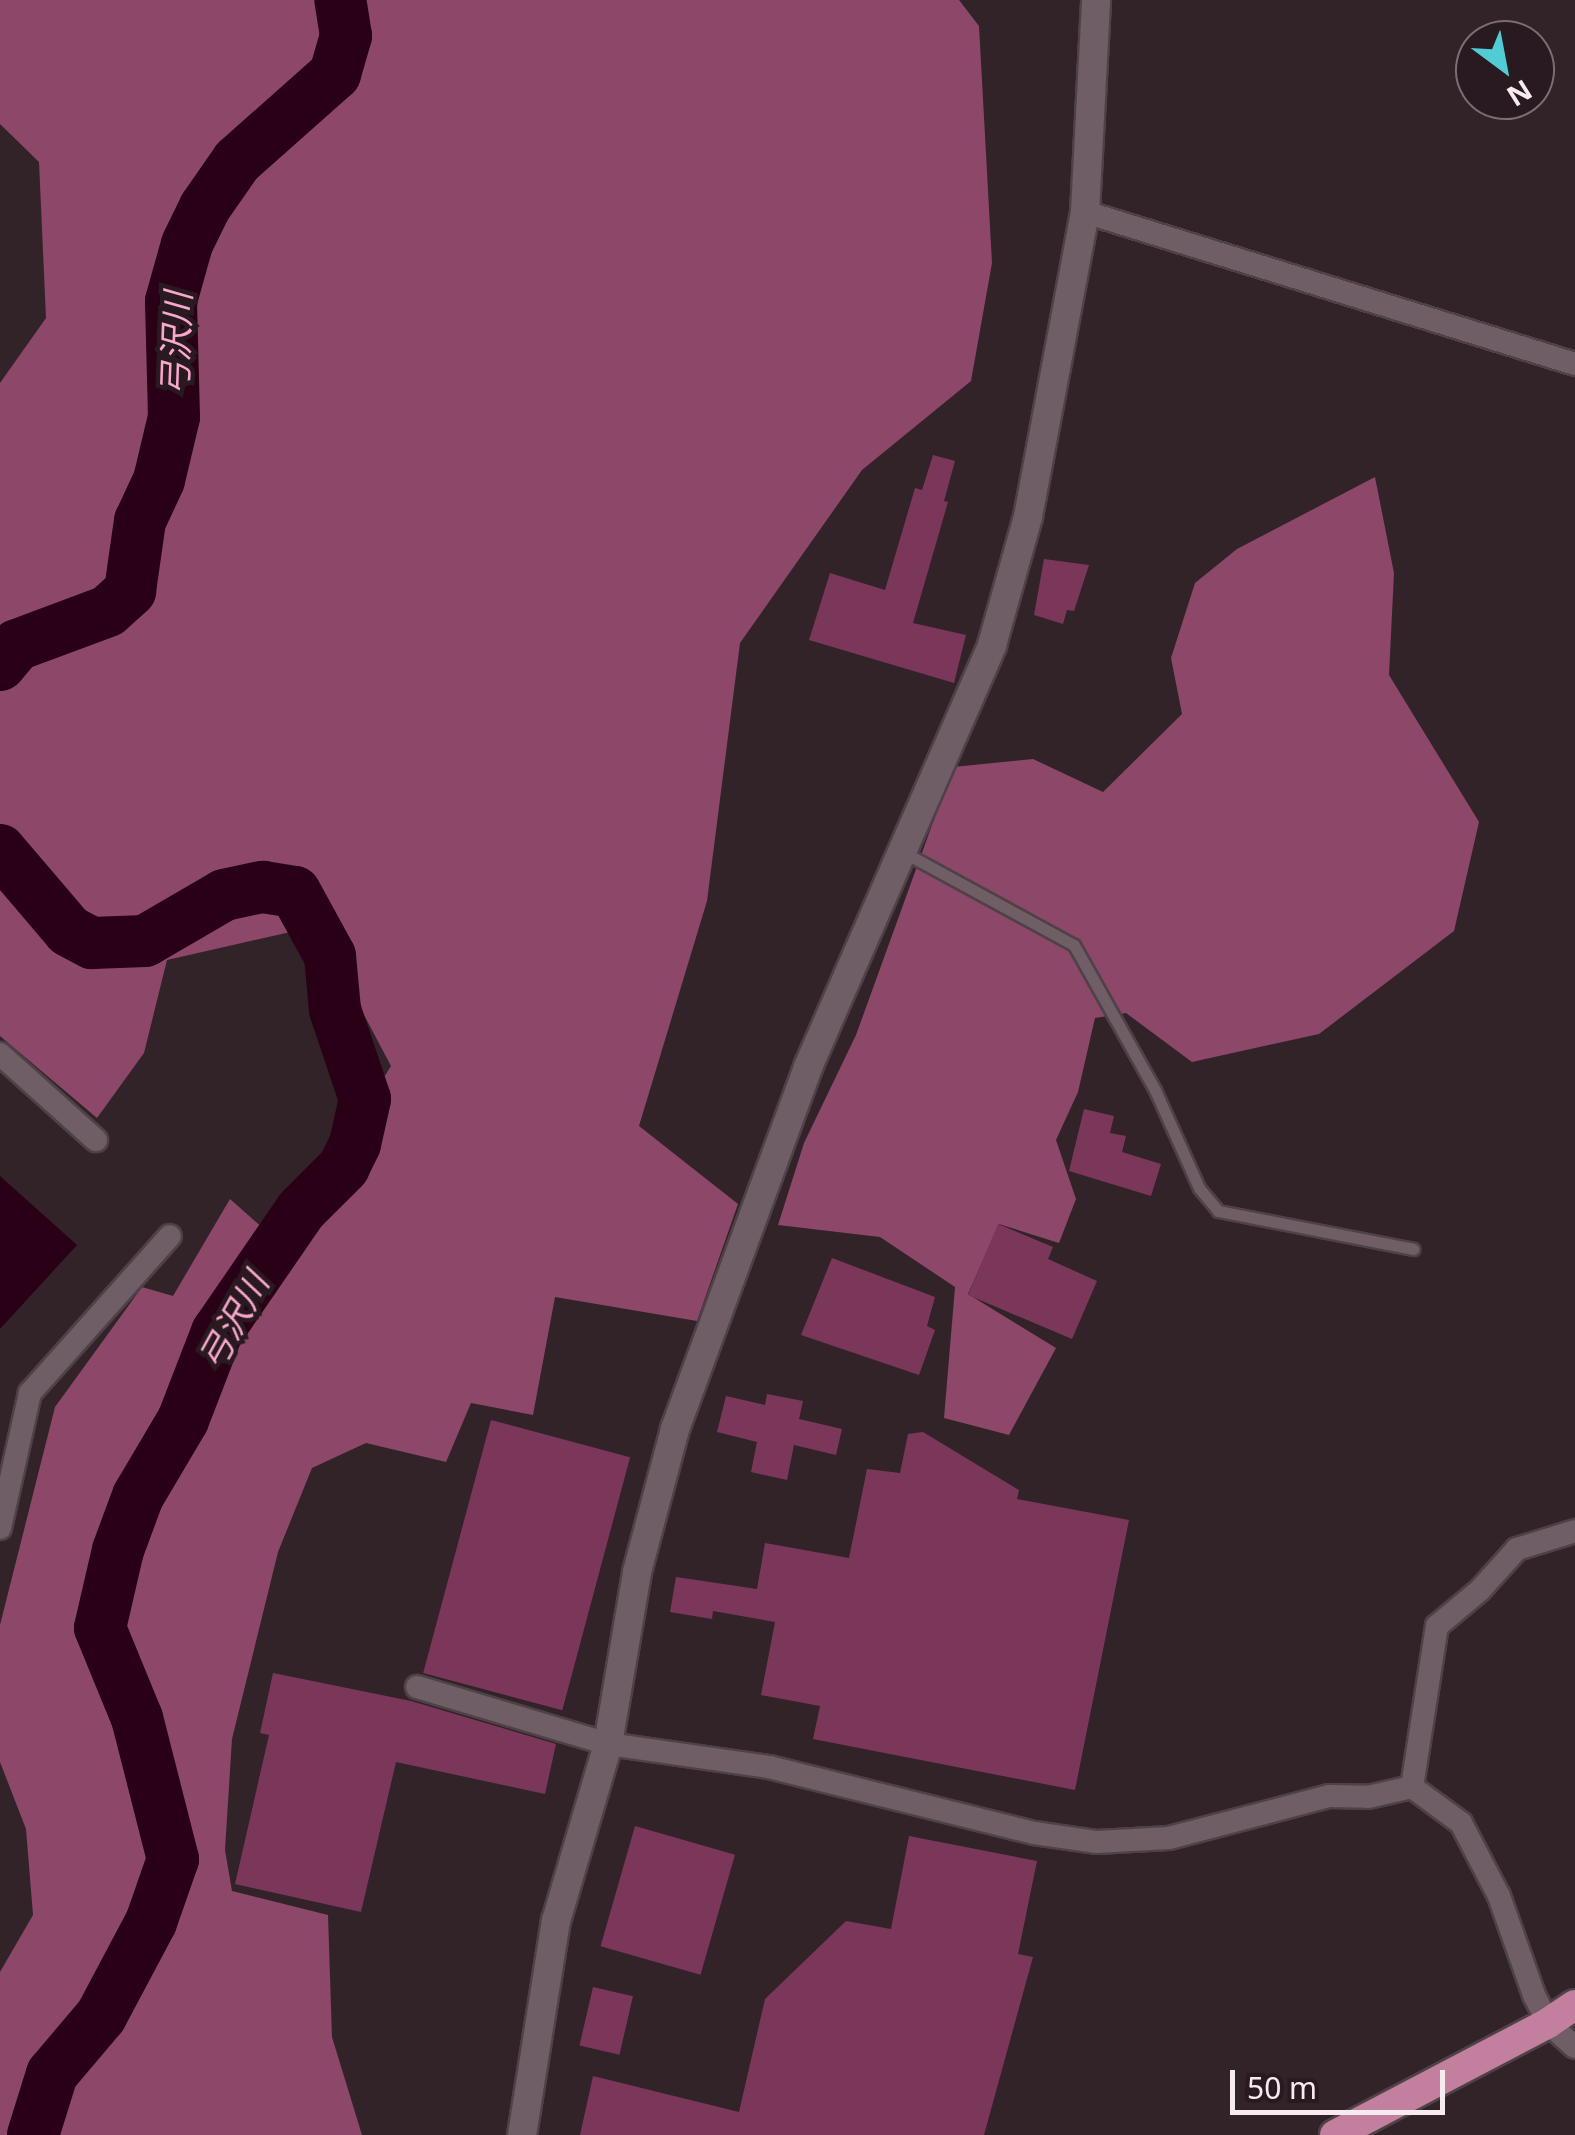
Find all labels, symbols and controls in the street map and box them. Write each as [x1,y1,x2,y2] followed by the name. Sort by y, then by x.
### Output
[1455,20,1555,120] north arrow
[1500,72,1540,116] text: N
[153,291,199,397] water label: 弓沢川
[189,1265,277,1377] water label: 弓沢川
[1235,2050,1450,2112] scale bar
[1247,2067,1317,2108] text: 50 m

